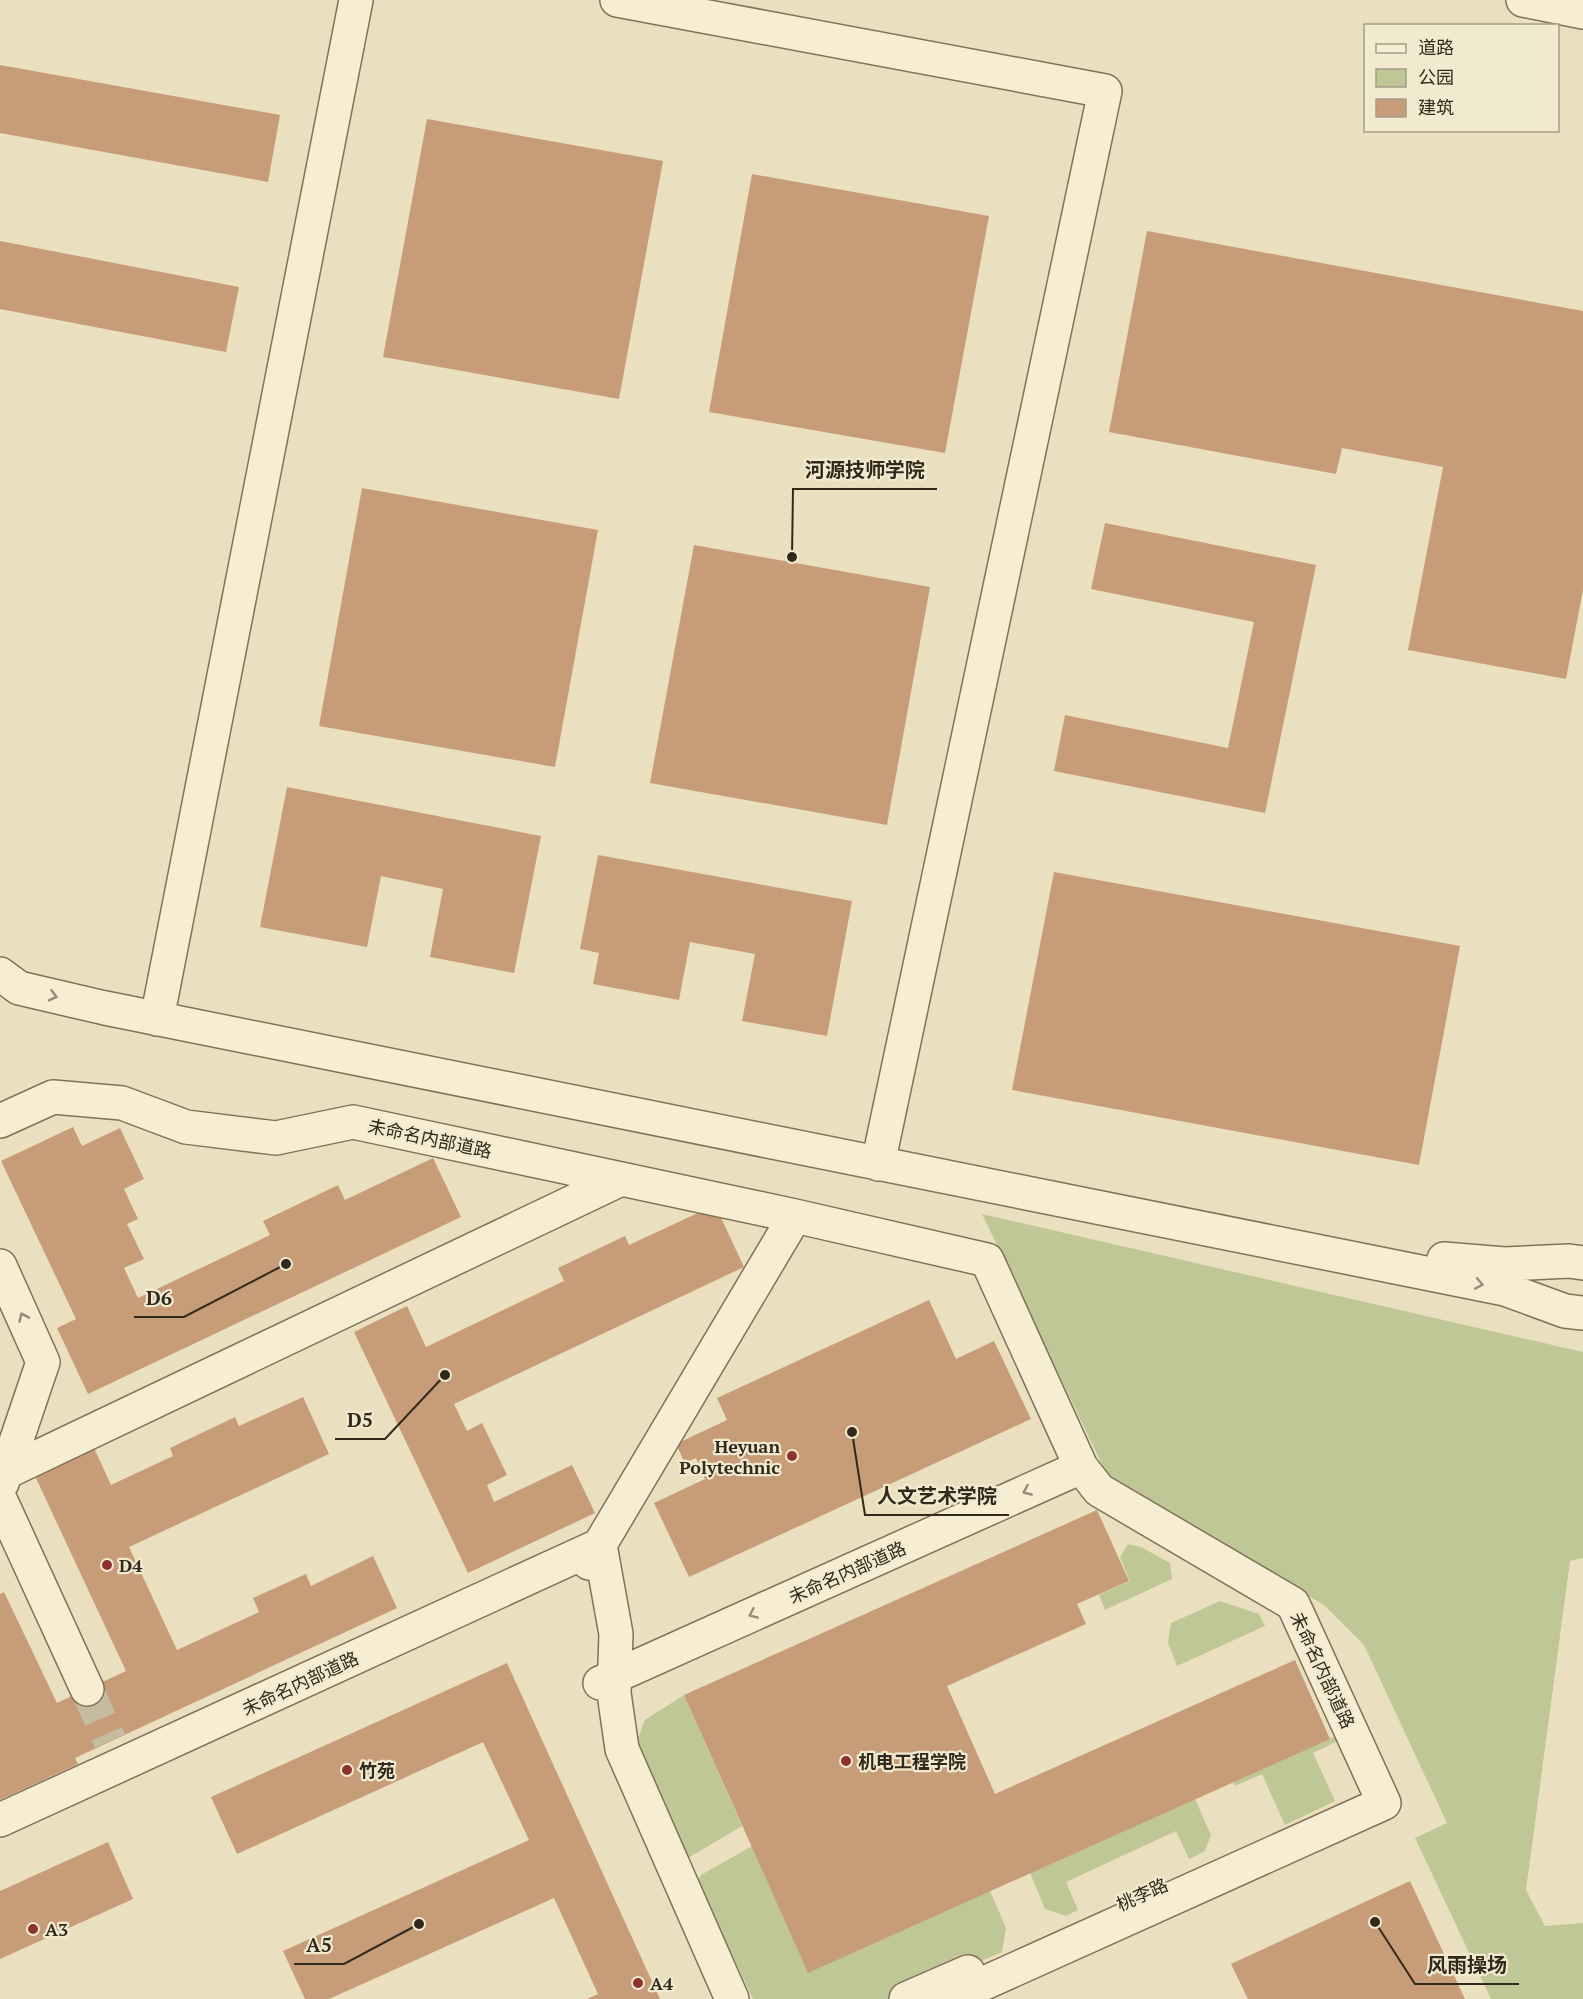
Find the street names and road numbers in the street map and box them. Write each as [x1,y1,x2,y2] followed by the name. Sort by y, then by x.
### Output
[366,1113,494,1163] street label: 未命名内部道路
[785,1535,909,1609] street label: 未命名内部道路
[1285,1608,1361,1732] street label: 未命名内部道路
[238,1645,362,1721] street label: 未命名内部道路
[1112,1872,1172,1916] street label: 桃李路

